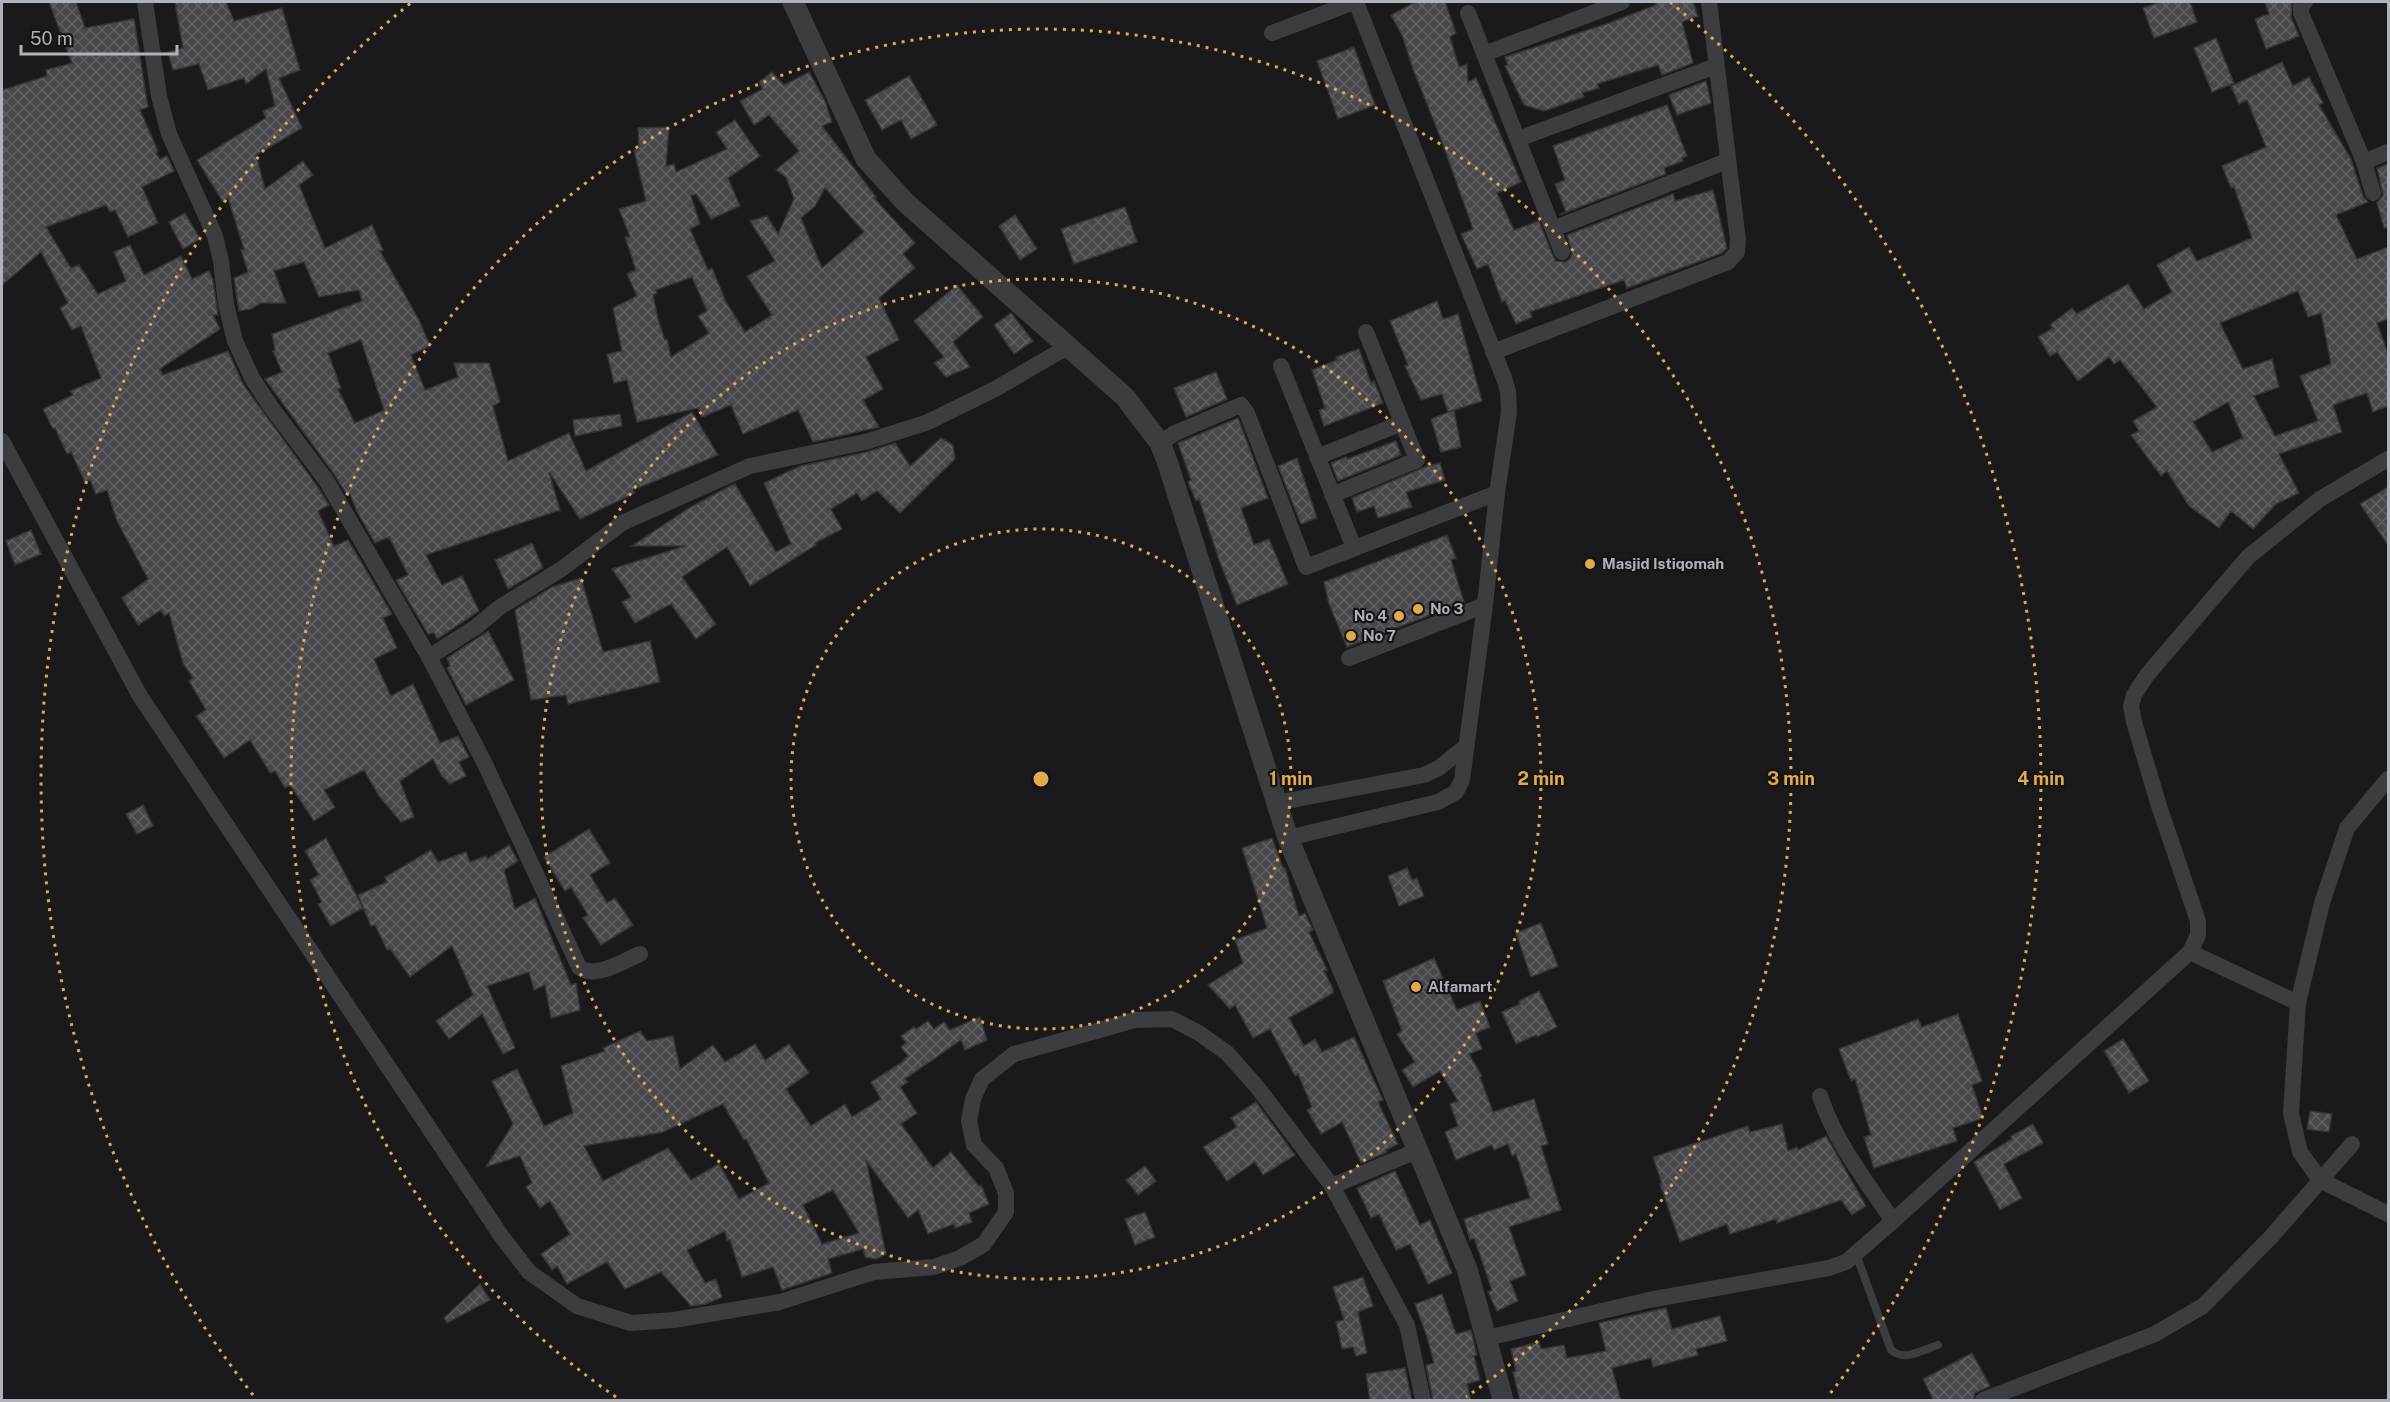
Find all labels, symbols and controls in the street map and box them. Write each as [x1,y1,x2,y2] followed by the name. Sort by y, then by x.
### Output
[21,18,177,56] scale bar
[30,28,73,49] text: 50 m
[1602,555,1724,572] place label: Masjid Istiqomah
[1583,557,1597,571] marker: Masjid Istiqomah
[1430,600,1463,617] place label: No 3
[1411,602,1425,616] marker: No 3
[1354,607,1387,624] place label: No 4
[1392,609,1406,623] marker: No 4
[1363,627,1396,644] place label: No 7
[1344,629,1358,643] marker: No 7
[1269,768,1313,789] text: 1 min
[1517,768,1565,789] text: 2 min
[1767,768,1815,789] text: 3 min
[2017,768,2065,789] text: 4 min
[1031,769,1051,789] centre of rings
[1428,978,1492,995] place label: Alfamart
[1409,980,1423,994] marker: Alfamart

